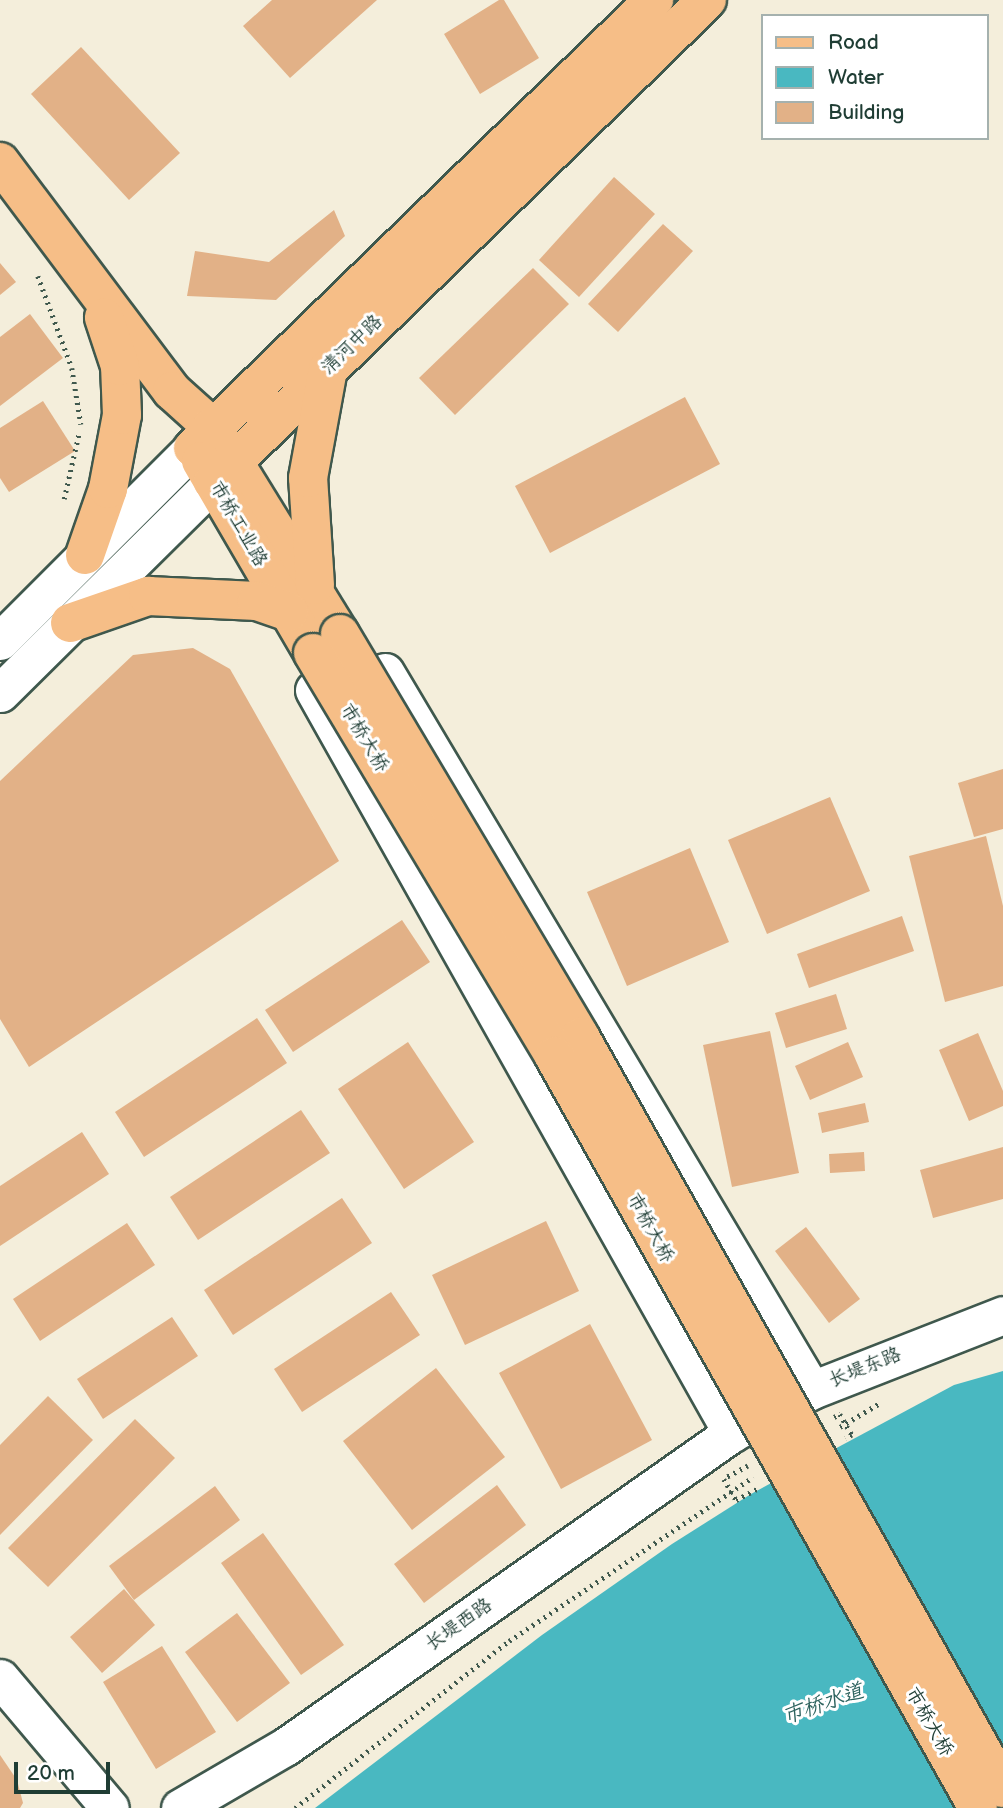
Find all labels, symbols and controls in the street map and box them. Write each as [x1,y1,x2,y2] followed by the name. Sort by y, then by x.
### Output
[762,14,989,140] legend
[828,30,879,55] text: Road
[828,65,884,90] text: Water
[828,100,904,125] text: Building
[317,310,387,380] street label: 清河中路
[204,477,272,571] street label: 市桥工业路
[335,700,393,776] street label: 市桥大桥
[622,1189,678,1267] street label: 市桥大桥
[825,1343,905,1393] street label: 长堤东路
[421,1594,497,1656] street label: 长堤西路
[779,1678,867,1730] water label: 市桥水道
[900,1683,958,1761] street label: 市桥大桥
[18,1748,114,1792] scale bar
[27,1761,75,1786] text: 20 m

